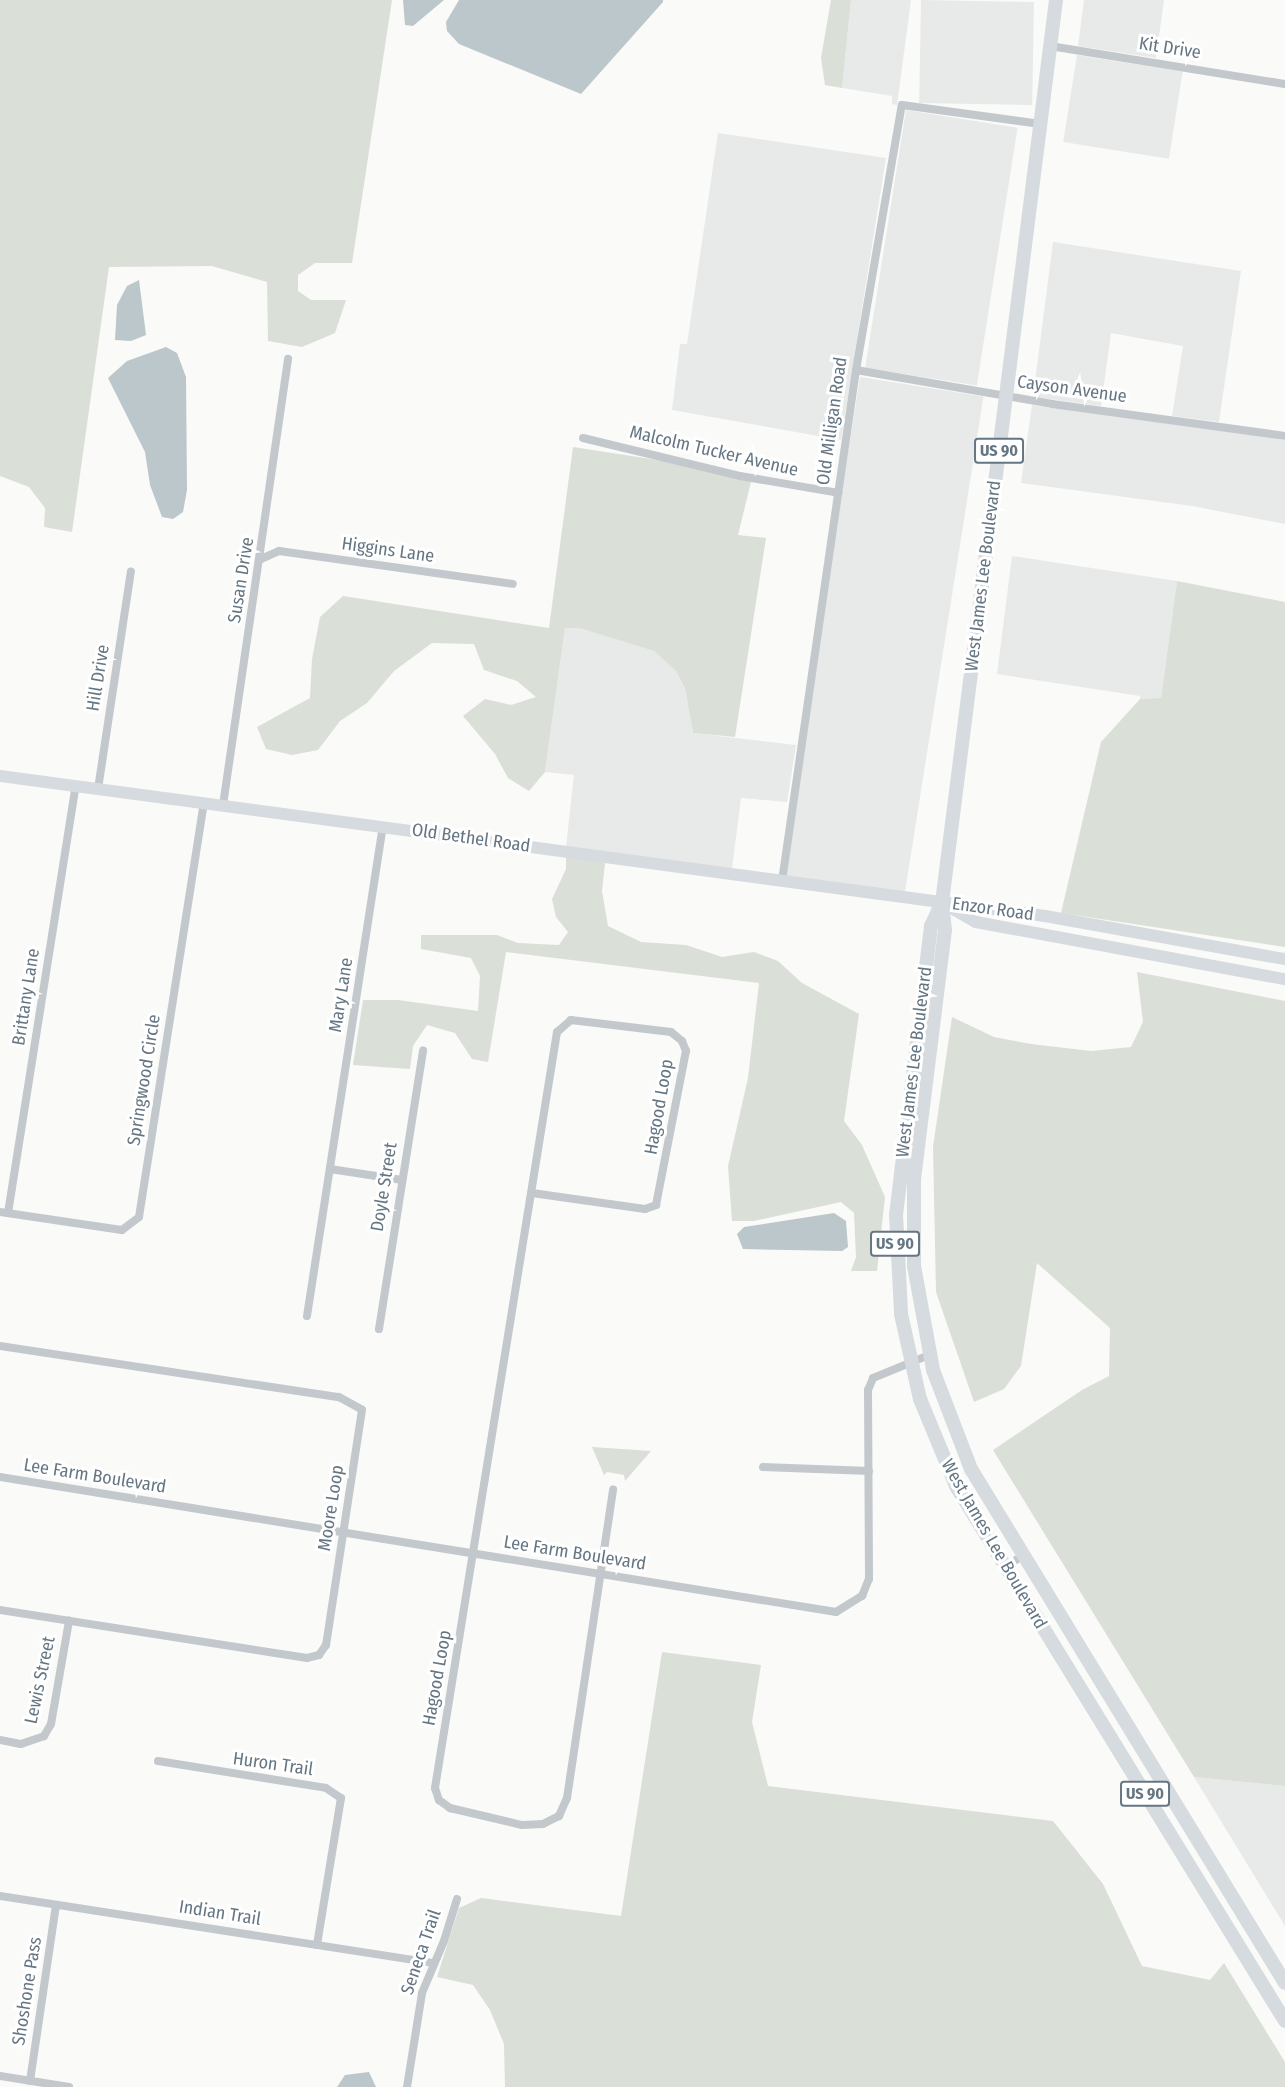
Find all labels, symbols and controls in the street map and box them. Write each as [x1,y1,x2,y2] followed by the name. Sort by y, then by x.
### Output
[1138,32,1202,64] street label: Kit Drive
[812,356,852,486] street label: Old Milligan Road
[1016,371,1128,407] street label: Cayson Avenue
[628,421,800,481] street label: Malcolm Tucker Avenue
[974,438,1024,464] road number: US 90
[961,479,1005,673] street label: West James Lee Boulevard
[340,533,436,567] street label: Higgins Lane
[224,536,258,624] street label: Susan Drive
[82,643,114,713] street label: Hill Drive
[411,819,531,857] street label: Old Bethel Road
[951,893,1035,925] street label: Enzor Road
[8,947,44,1047] street label: Brittany Lane
[324,956,358,1034] street label: Mary Lane
[892,965,936,1159] street label: West James Lee Boulevard
[123,1013,165,1147] street label: Springwood Circle
[640,1058,678,1156] street label: Hagood Loop
[366,1141,402,1233] street label: Doyle Street
[870,1231,920,1257] road number: US 90
[22,1454,168,1498] street label: Lee Farm Boulevard
[937,1455,1051,1633] street label: West James Lee Boulevard
[314,1463,348,1553] street label: Moore Loop
[502,1531,648,1575] street label: Lee Farm Boulevard
[418,1629,456,1727] street label: Hagood Loop
[20,1634,60,1726] street label: Lewis Street
[231,1748,315,1780] street label: Huron Trail
[1120,1781,1170,1807] road number: US 90
[178,1896,262,1930] street label: Indian Trail
[396,1907,446,1997] street label: Seneca Trail
[8,1935,46,2047] street label: Shoshone Pass

